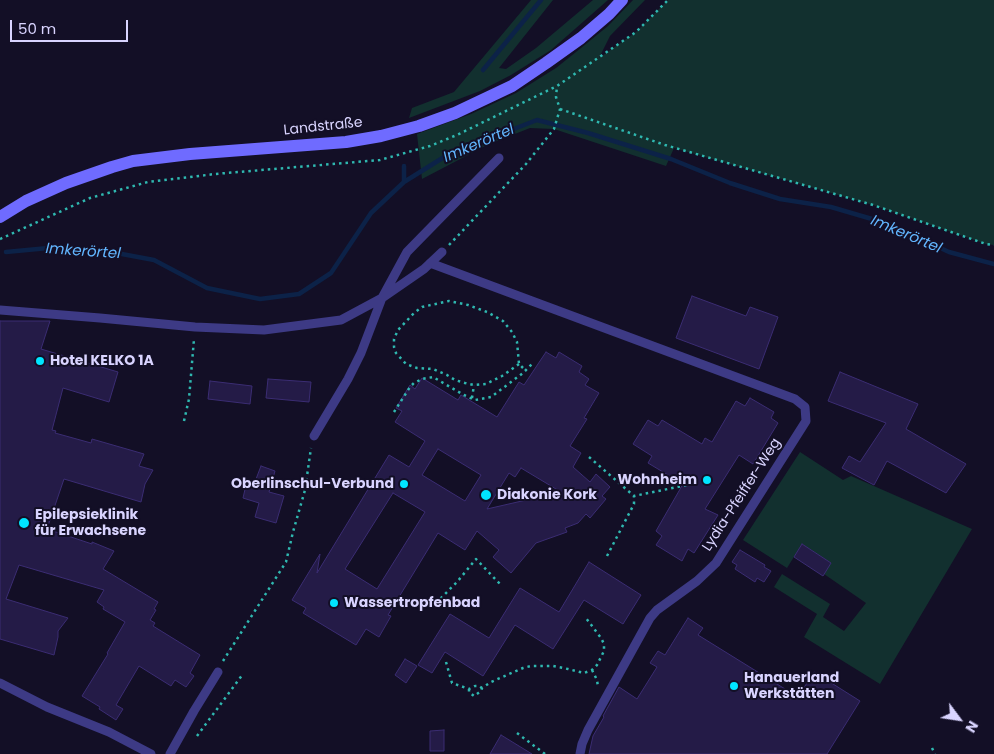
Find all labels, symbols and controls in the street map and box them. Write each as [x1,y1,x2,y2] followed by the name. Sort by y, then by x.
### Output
[12,10,130,42] scale bar
[18,18,56,39] text: 50 m
[283,115,363,139] street label: Landstraße
[441,121,517,167] water label: Imkerörtel
[868,212,944,258] water label: Imkerörtel
[45,240,121,264] water label: Imkerörtel
[50,353,154,369] place label: Hotel KELKO 1A
[34,355,46,367] marker: Hotel KELKO 1A
[699,435,785,555] street label: Lydia-Pfeiffer-Weg
[617,472,697,488] place label: Wohnheim
[701,474,713,486] marker: Wohnheim
[231,476,394,492] place label: Oberlinschul-Verbund
[398,478,410,490] marker: Oberlinschul-Verbund
[497,487,597,503] place label: Diakonie Kork
[479,488,493,502] marker: Diakonie Kork
[35,507,146,540] place label: Epilepsieklinik für Erwachsene
[17,516,31,530] marker: Epilepsieklinik für Erwachsene
[344,595,480,611] place label: Wassertropfenbad
[328,597,340,609] marker: Wassertropfenbad
[744,670,839,702] place label: Hanauerland Werkstätten
[728,680,740,692] marker: Hanauerland Werkstätten
[934,694,984,744] north arrow
[961,717,983,736] text: N

